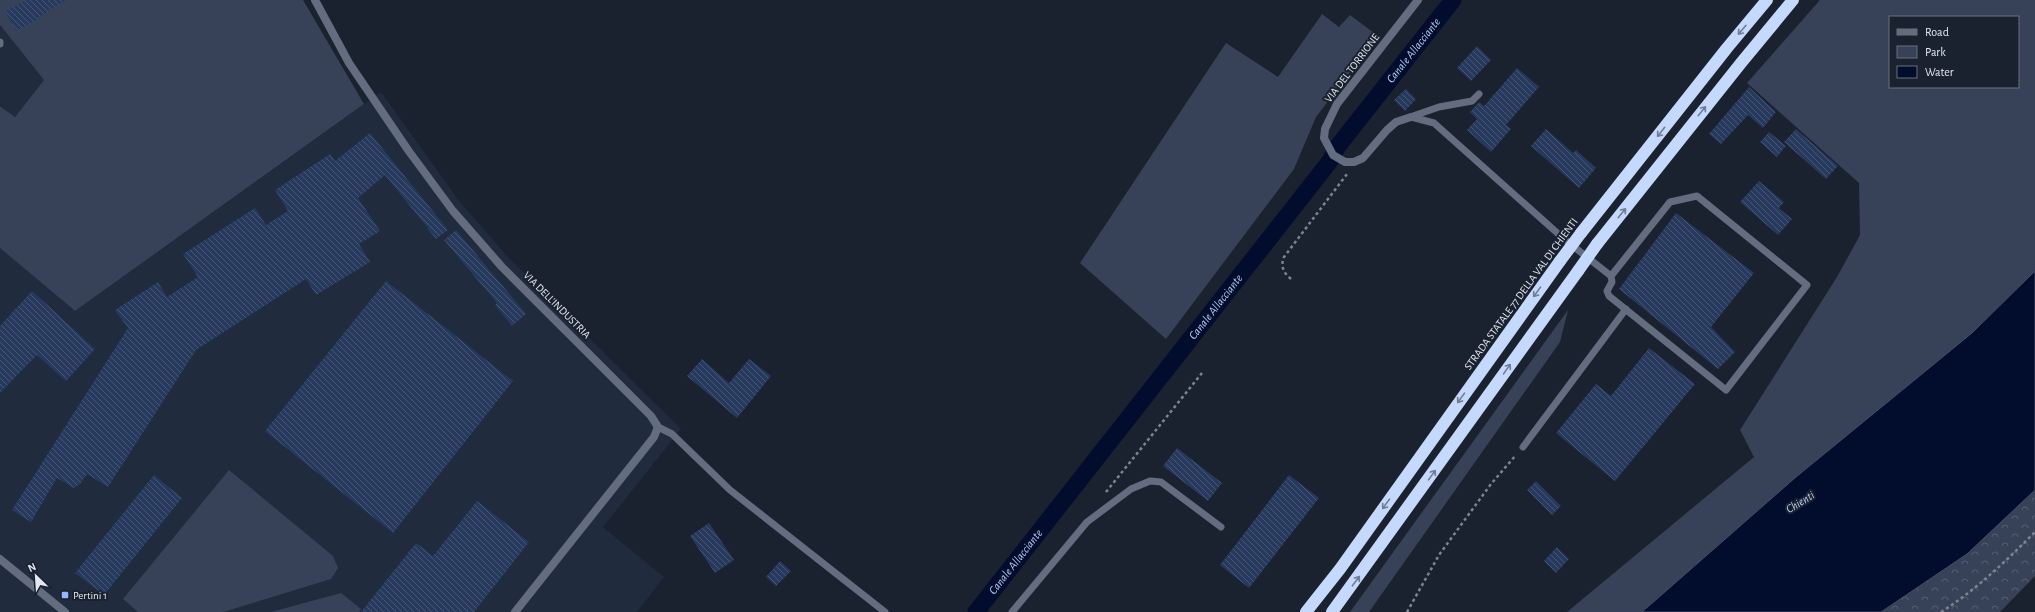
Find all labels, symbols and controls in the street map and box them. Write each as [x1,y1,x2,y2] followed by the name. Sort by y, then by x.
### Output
[1384,15,1443,85] water label: Canale Allacciante
[1889,16,2019,88] legend
[1737,25,1746,35] one-way arrow
[1925,26,1949,38] text: Road
[1323,31,1382,104] street label: VIA DEL TORRIONE
[1925,46,1946,58] text: Park
[1925,66,1954,78] text: Water
[1698,106,1706,117] one-way arrow
[1657,126,1665,137] one-way arrow
[1617,208,1626,219] one-way arrow
[1462,216,1580,372] street label: STRADA STATALE 77 DELLA VAL DI CHIENTI
[521,269,593,341] street label: VIA DELL'INDUSTRIA
[1187,272,1245,341] water label: Canale Allacciante
[1533,287,1541,298] one-way arrow
[1503,364,1511,375] one-way arrow
[1457,392,1465,403] one-way arrow
[1428,470,1436,481] one-way arrow
[1784,489,1817,515] water label: Chienti
[1382,498,1390,509] one-way arrow
[986,527,1045,596] water label: Canale Allacciante
[16,556,56,596] north arrow
[26,561,38,574] text: N
[1352,576,1360,587] one-way arrow
[60,590,70,600] marker: Pertini 1
[73,590,107,601] place label: Pertini 1

